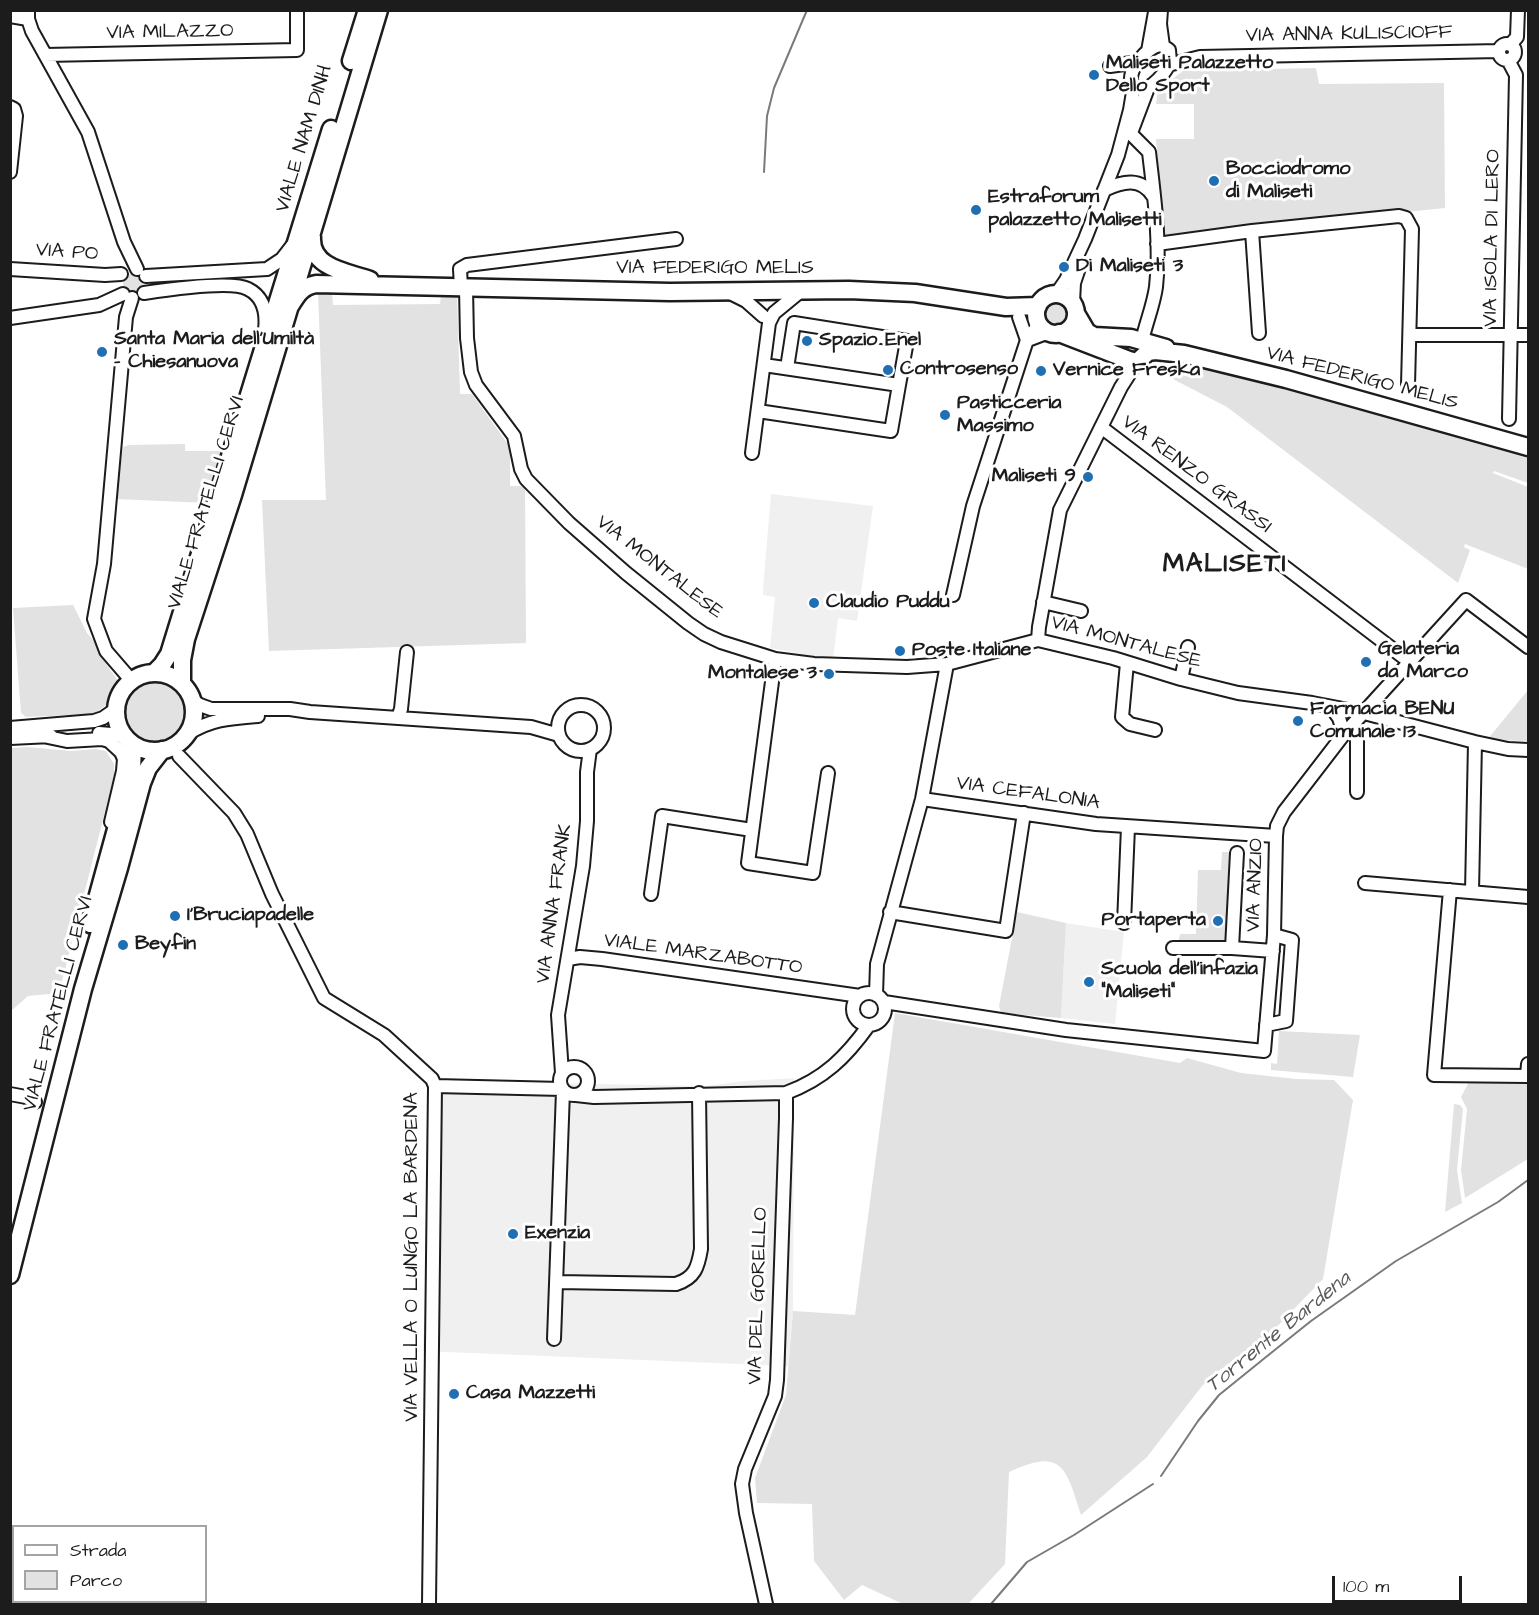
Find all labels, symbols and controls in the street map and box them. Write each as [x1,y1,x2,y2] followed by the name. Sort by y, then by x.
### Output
[106,20,234,46] street label: VIA MILAZZO
[1246,21,1452,49] street label: VIA ANNA KULISCIOFF
[1106,52,1273,99] place label: Maliseti Palazzetto Dello Sport
[271,63,339,215] street label: VIALE NAM DINH
[1087,68,1101,82] marker: Maliseti Palazzetto Dello Sport
[1479,149,1507,327] street label: VIA ISOLA DI LERO
[1226,158,1350,205] place label: Bocciodromo di Maliseti
[1207,174,1221,188] marker: Bocciodromo di Maliseti
[988,186,1162,233] place label: Estraforum palazzetto Malisetti
[969,203,983,217] marker: Estraforum palazzetto Malisetti
[35,239,99,267] street label: VIA PO
[1076,255,1183,279] place label: Di Maliseti 3
[616,257,814,281] street label: VIA FEDERIGO MELIS
[1057,260,1071,274] marker: Di Maliseti 3
[114,328,314,375] place label: Santa Maria dell'Umiltà - Chiesanuova
[819,329,921,353] place label: Spazio Enel
[800,334,814,348] marker: Spazio Enel
[1263,342,1461,416] street label: VIA FEDERIGO MELIS
[95,345,109,359] marker: Santa Maria dell'Umiltà - Chiesanuova
[900,358,1018,382] place label: Controsenso
[1053,359,1200,383] place label: Vernice Freska
[881,363,895,377] marker: Controsenso
[1034,364,1048,378] marker: Vernice Freska
[957,392,1061,439] place label: Pasticceria Massimo
[163,393,251,613] street label: VIALE FRATELLI CERVI
[938,408,952,422] marker: Pasticceria Massimo
[1116,411,1276,539] street label: VIA RENZO GRASSI
[992,465,1076,489] place label: Maliseti 9
[1081,470,1095,484] marker: Maliseti 9
[591,511,727,625] street label: VIA MONTALESE
[1163,550,1287,582] district label: MALISETI
[826,591,950,615] place label: Claudio Puddu
[807,596,821,610] marker: Claudio Puddu
[1048,611,1204,675] street label: VIA MONTALESE
[1378,638,1468,685] place label: Gelateria da Marco
[912,639,1031,663] place label: Poste Italiane
[893,644,907,658] marker: Poste Italiane
[1359,655,1373,669] marker: Gelateria da Marco
[708,662,817,686] place label: Montalese 3
[822,667,836,681] marker: Montalese 3
[1310,698,1454,745] place label: Farmacia BENU Comunale 13
[1291,714,1305,728] marker: Farmacia BENU Comunale 13
[955,772,1101,816] street label: VIA CEFALONIA
[532,823,578,985] street label: VIA ANNA FRANK
[1242,838,1270,932] street label: VIA ANZIO
[19,894,99,1114] street label: VIALE FRATELLI CERVI
[187,904,314,928] place label: I'Bruciapadelle
[168,909,182,923] marker: I'Bruciapadelle
[1101,909,1206,933] place label: Portaperta
[1211,914,1225,928] marker: Portaperta
[602,929,804,981] street label: VIALE MARZABOTTO
[135,933,196,957] place label: Beyfin
[116,938,130,952] marker: Beyfin
[1101,958,1258,1005] place label: Scuola dell'infazia "Maliseti"
[1082,975,1096,989] marker: Scuola dell'infazia "Maliseti"
[401,1092,425,1422] street label: VIA VELLA O LUNGO LA BARDENA
[744,1207,774,1385] street label: VIA DEL GORELLO
[525,1222,590,1246] place label: Exenzia
[506,1227,520,1241] marker: Exenzia
[1202,1267,1356,1399] water label: Torrente Bardena
[466,1382,595,1406] place label: Casa Mazzetti
[447,1387,461,1401] marker: Casa Mazzetti
[12,1525,207,1603] legend
[70,1538,126,1563] text: Strada
[1335,1564,1466,1602] scale bar
[70,1568,122,1593] text: Parco
[1343,1574,1389,1599] text: 100 m

